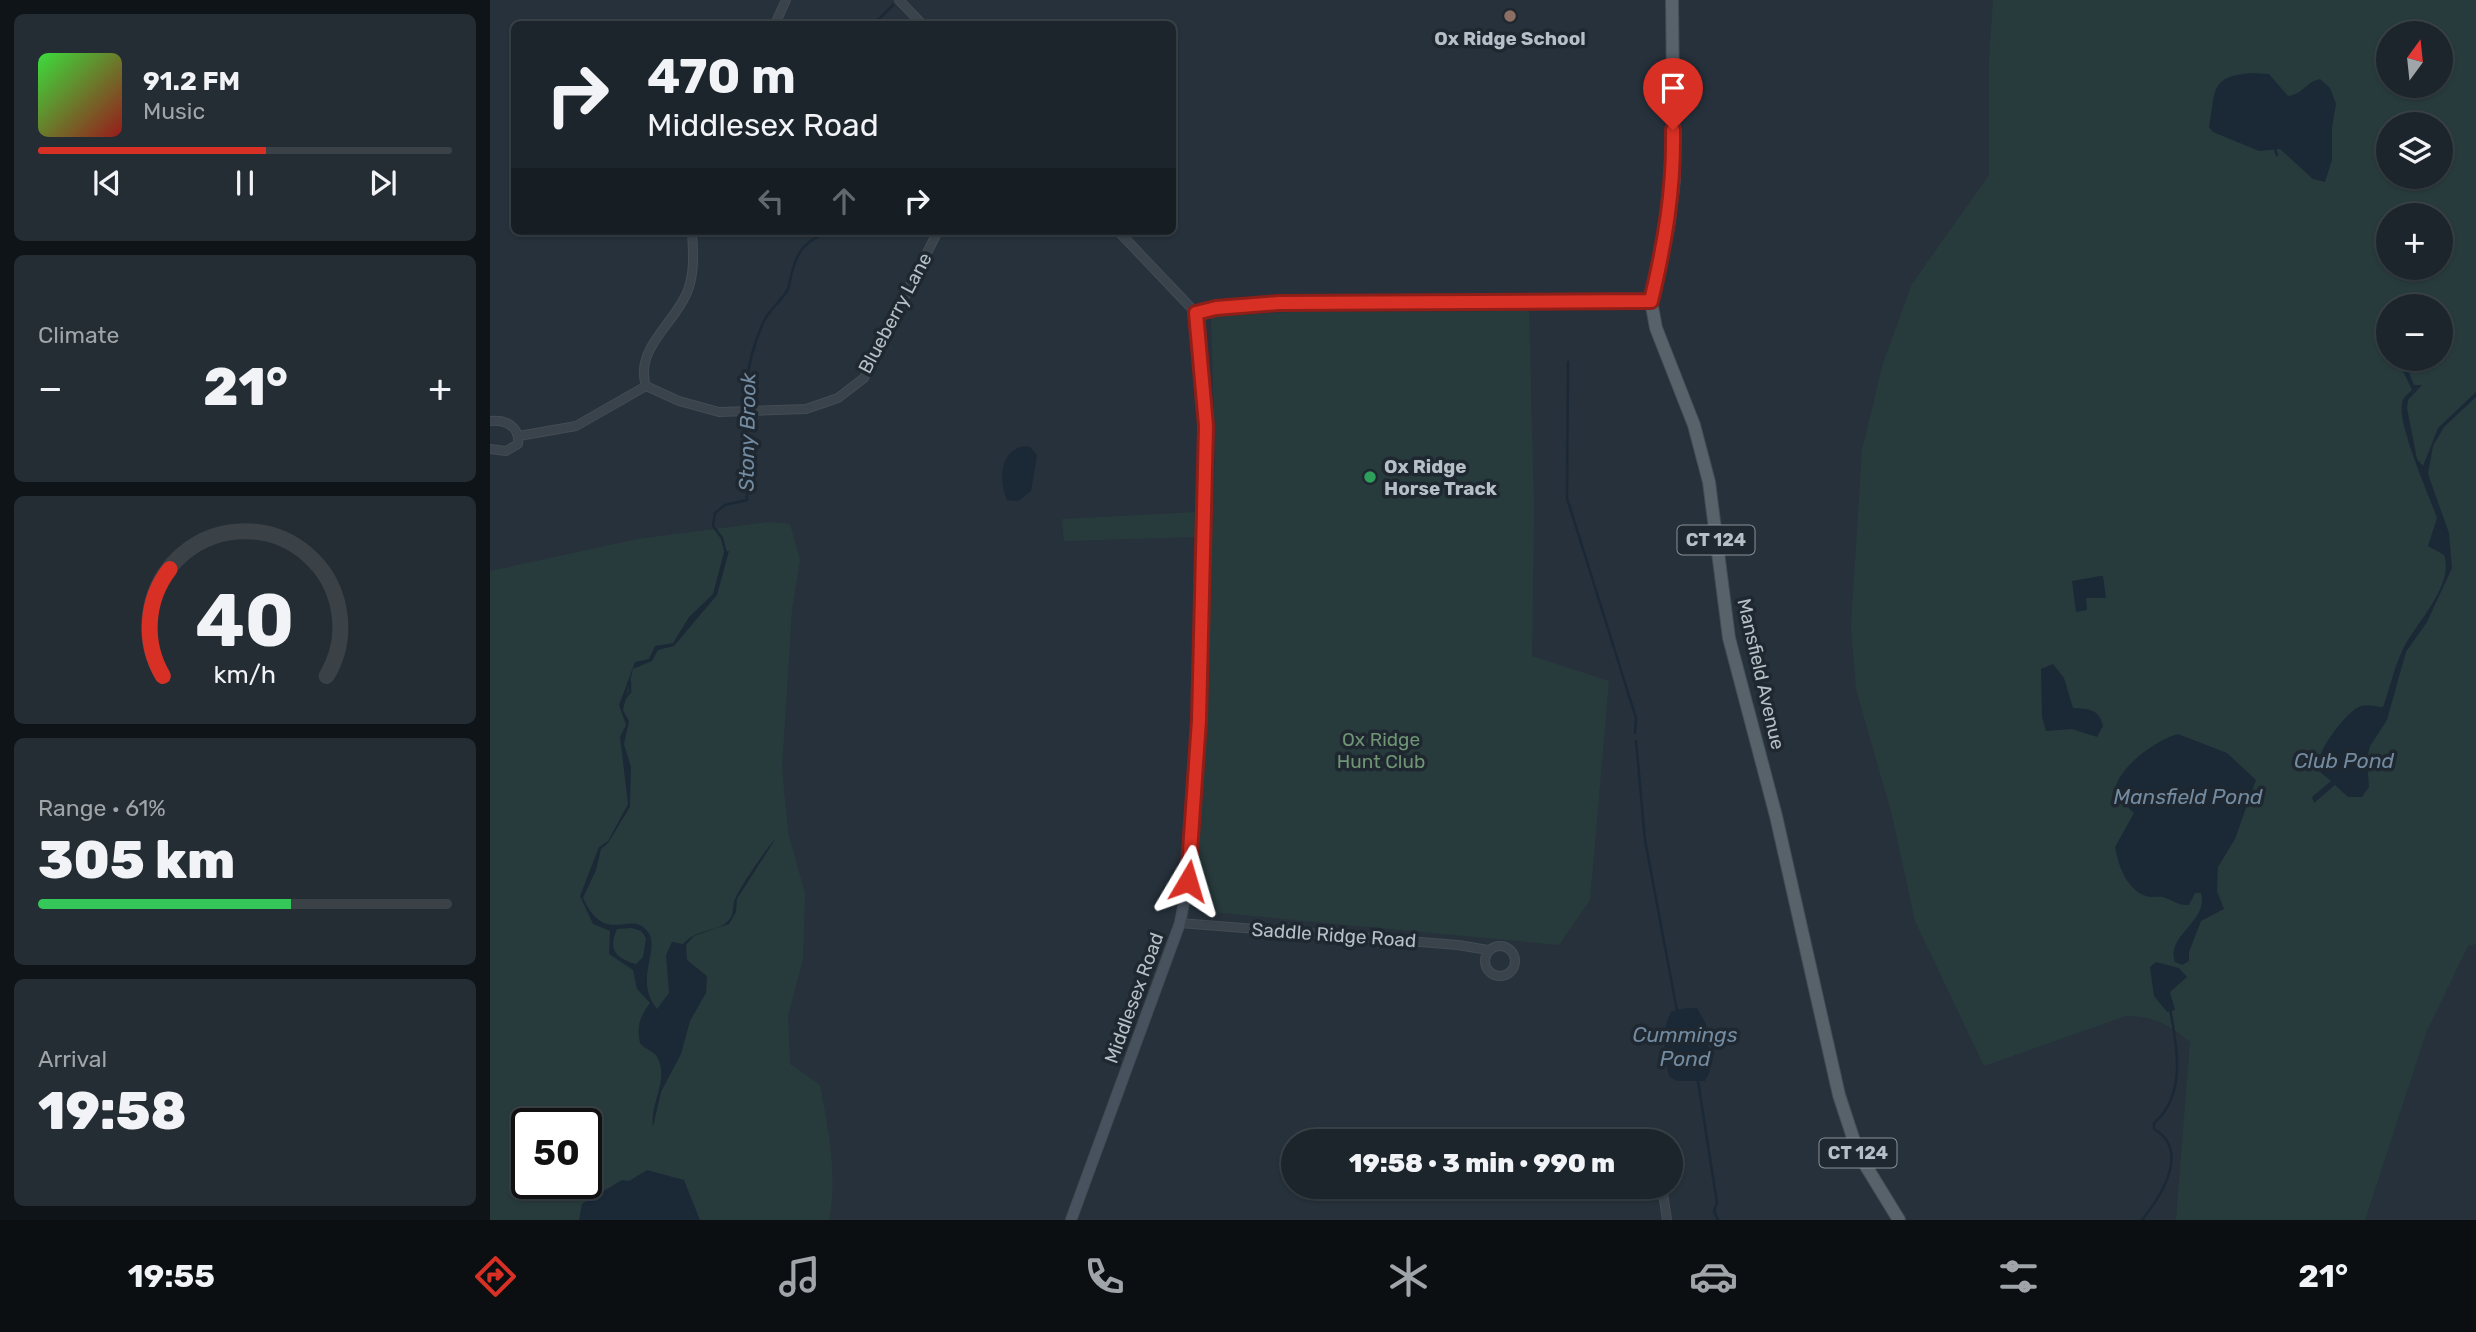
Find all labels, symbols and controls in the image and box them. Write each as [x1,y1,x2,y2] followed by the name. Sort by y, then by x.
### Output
[1502,8,1518,24] marker: Ox Ridge School
[2376,21,2454,98] north arrow
[2376,21,2453,371] map controls
[1434,27,1586,50] place label: Ox Ridge School
[647,47,796,105] text: 470 m
[532,49,623,140] icon: right
[1643,58,1703,130] pin
[143,66,240,97] text: 91.2 FM
[1654,69,1692,107] icon: arrive
[143,97,205,125] text: Music
[647,106,879,144] text: Middlesex Road
[2376,112,2453,189] button: layers
[88,164,126,202] icon: previous
[226,164,264,202] icon: pause
[364,164,402,202] icon: next
[752,182,790,220] icon: left
[825,182,863,220] icon: ahead
[898,182,936,220] icon: right
[2376,203,2453,280] button: +
[853,249,937,377] street label: Blueberry Lane
[2376,294,2453,371] button: −
[38,321,119,349] text: Climate
[203,356,288,418] text: 21°
[38,365,63,411] text: −
[428,365,452,411] text: +
[733,371,761,491] water label: Stony Brook
[1384,455,1497,500] place label: Ox Ridge Horse Track
[1362,469,1378,485] marker: Ox Ridge Horse Track
[1678,526,1754,554] road number: CT 124
[195,578,295,664] text: 40
[1732,596,1790,752] street label: Mansfield Avenue
[214,660,276,689] text: km/h
[1337,728,1425,773] park label: Ox Ridge Hunt Club
[2294,748,2395,773] water label: Club Pond
[2113,784,2263,809] water label: Mansfield Pond
[38,794,166,822] text: Range · 61%
[38,829,235,891] text: 305 km
[1151,844,1225,918] position arrow
[1251,918,1417,952] street label: Saddle Ridge Road
[1100,929,1168,1067] street label: Middlesex Road
[1632,1022,1738,1071] water label: Cummings Pond
[38,1045,107,1073] text: Arrival
[38,1080,187,1142] text: 19:58
[511,1108,602,1199] speed limit sign: 50
[1820,1138,1896,1168] road number: CT 124
[1349,1148,1615,1179] text: 19:58 · 3 min · 990 m
[471,1252,520,1301] icon: directions
[775,1252,824,1301] icon: music
[1080,1252,1129,1301] icon: phone
[1384,1252,1433,1301] icon: climate
[1689,1252,1738,1301] icon: car
[1994,1252,2043,1301] icon: filters
[128,1257,215,1295] text: 19:55
[2298,1257,2348,1295] text: 21°

